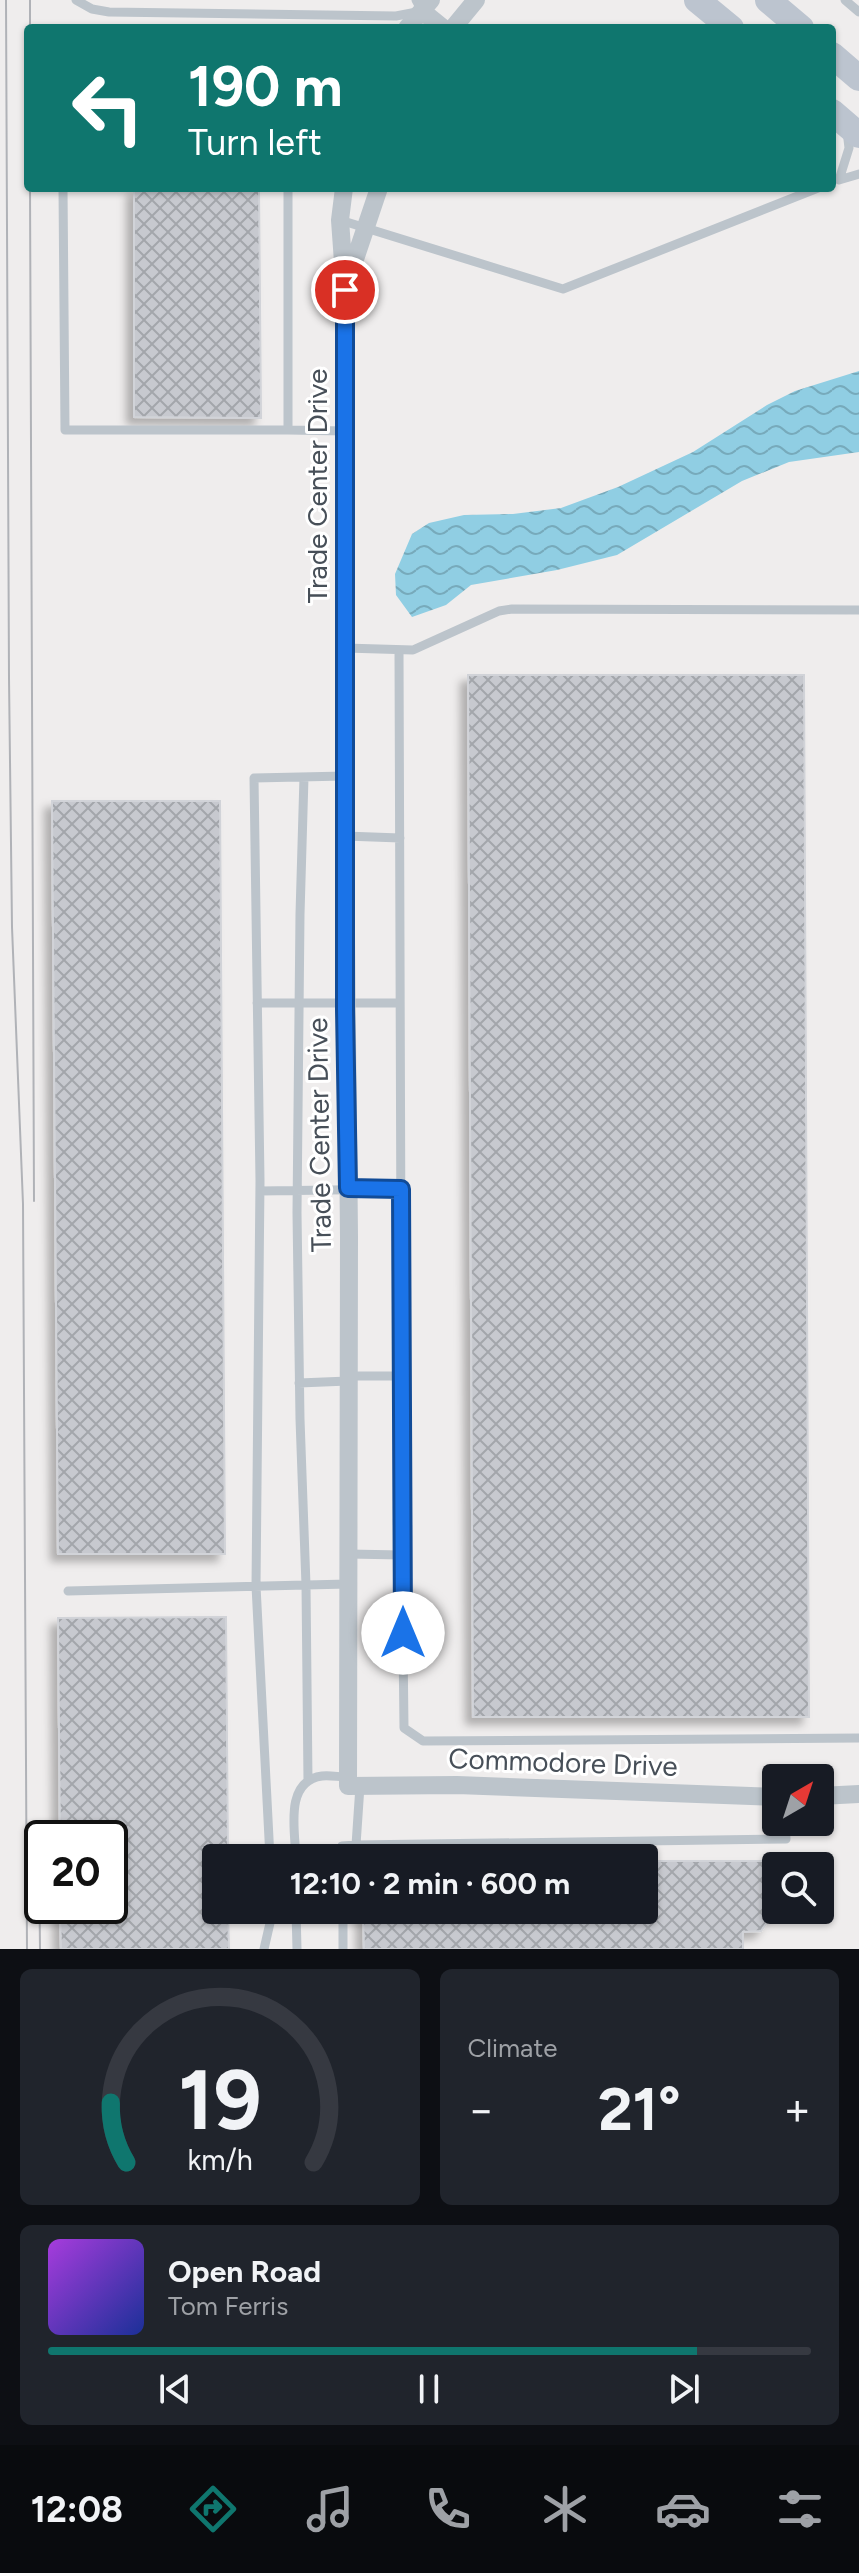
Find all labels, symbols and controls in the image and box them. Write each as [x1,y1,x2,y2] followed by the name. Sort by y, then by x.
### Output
[188,53,343,120] text: 190 m
[56,56,160,160] icon: left
[188,121,322,164] text: Turn left
[311,256,379,324] pin
[323,268,367,312] icon: arrive
[300,369,334,603] street label: Trade Center Drive
[300,1017,338,1253] street label: Trade Center Drive
[361,1591,445,1675] position arrow
[448,1741,678,1783] street label: Commodore Drive
[762,1764,834,1836] north arrow
[762,1764,834,1924] map controls
[24,1820,128,1924] speed limit sign: 20
[762,1852,834,1924] button: search
[290,1865,570,1902] text: 12:10 · 2 min · 600 m
[468,2032,557,2064] text: Climate
[178,2050,261,2150] text: 19
[598,2073,681,2145] text: 21°
[468,2083,495,2136] text: −
[784,2083,811,2136] text: +
[187,2143,252,2177] text: km/h
[168,2253,321,2290] text: Open Road
[168,2290,288,2322] text: Tom Ferris
[153,2367,197,2411] icon: previous
[407,2367,451,2411] icon: pause
[662,2367,706,2411] icon: next
[185,2481,241,2537] icon: directions
[302,2481,358,2537] icon: music
[420,2481,476,2537] icon: phone
[537,2481,593,2537] icon: climate
[655,2481,711,2537] icon: car
[772,2481,828,2537] icon: filters
[31,2488,123,2531] text: 12:08

